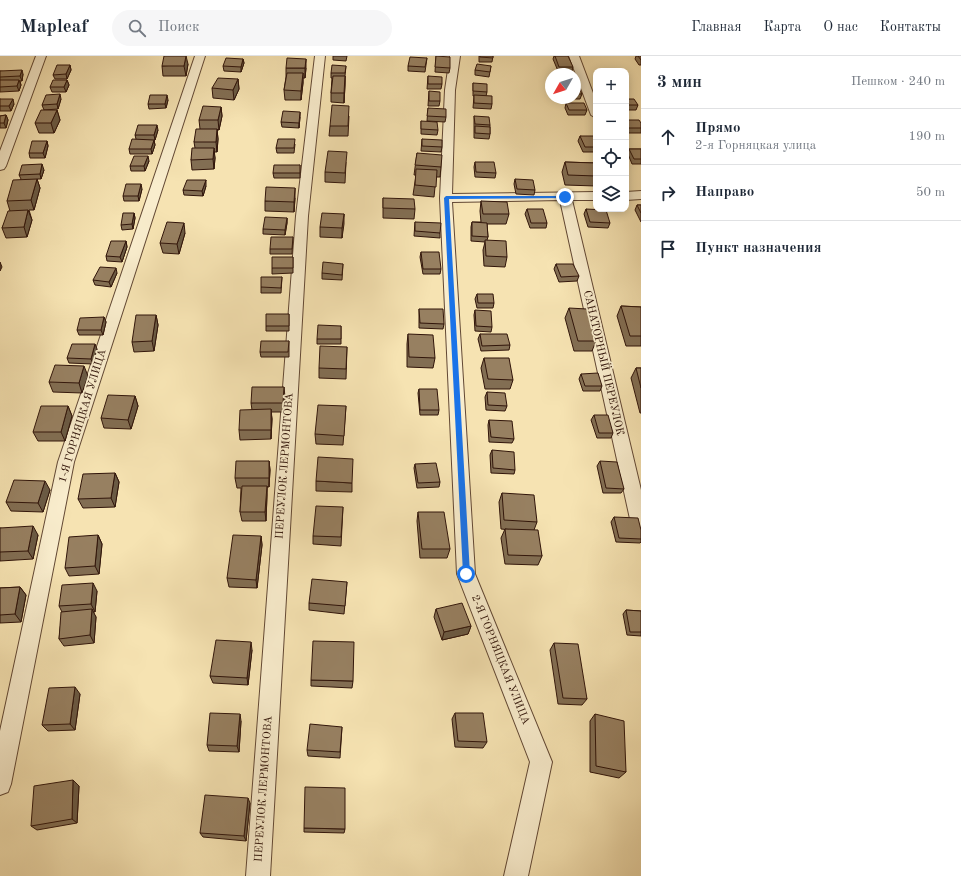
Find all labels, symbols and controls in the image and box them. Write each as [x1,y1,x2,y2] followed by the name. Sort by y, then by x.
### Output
[112,10,392,46] search box
[126,17,148,39] icon: search
[20,18,88,37] text: Mapleaf
[158,20,199,35] text: Поиск
[691,20,741,34] text: Главная
[763,20,801,34] text: Карта
[823,20,858,34] text: О нас
[880,20,941,34] text: Контакты
[545,68,581,104] north arrow
[593,68,629,212] map controls
[593,68,629,104] button: +
[657,74,702,91] text: 3 мин
[851,75,945,88] text: Пешком · 240 m
[593,104,629,140] button: −
[695,121,741,136] text: Прямо
[657,126,679,148] icon: ahead
[908,130,945,143] text: 190 m
[695,139,816,152] text: 2-я Горняцкая улица
[593,140,629,176] button: locate
[593,176,629,212] button: layers
[657,182,679,204] icon: right
[695,185,754,200] text: Направо
[916,186,945,199] text: 50 m
[556,188,574,206] route end
[657,238,679,260] icon: arrive
[695,241,822,256] text: Пункт назначения
[581,289,627,437] street label: САНАТОРНЫЙ ПЕРЕУЛОК
[57,347,109,484] street label: 1-Я ГОРНЯЦКАЯ УЛИЦА
[274,392,296,539] street label: ПЕРЕУЛОК ЛЕРМОНТОВА
[457,565,475,583] route start
[469,593,531,727] street label: 2-Я ГОРНЯЦКАЯ УЛИЦА
[253,715,275,862] street label: ПЕРЕУЛОК ЛЕРМОНТОВА

